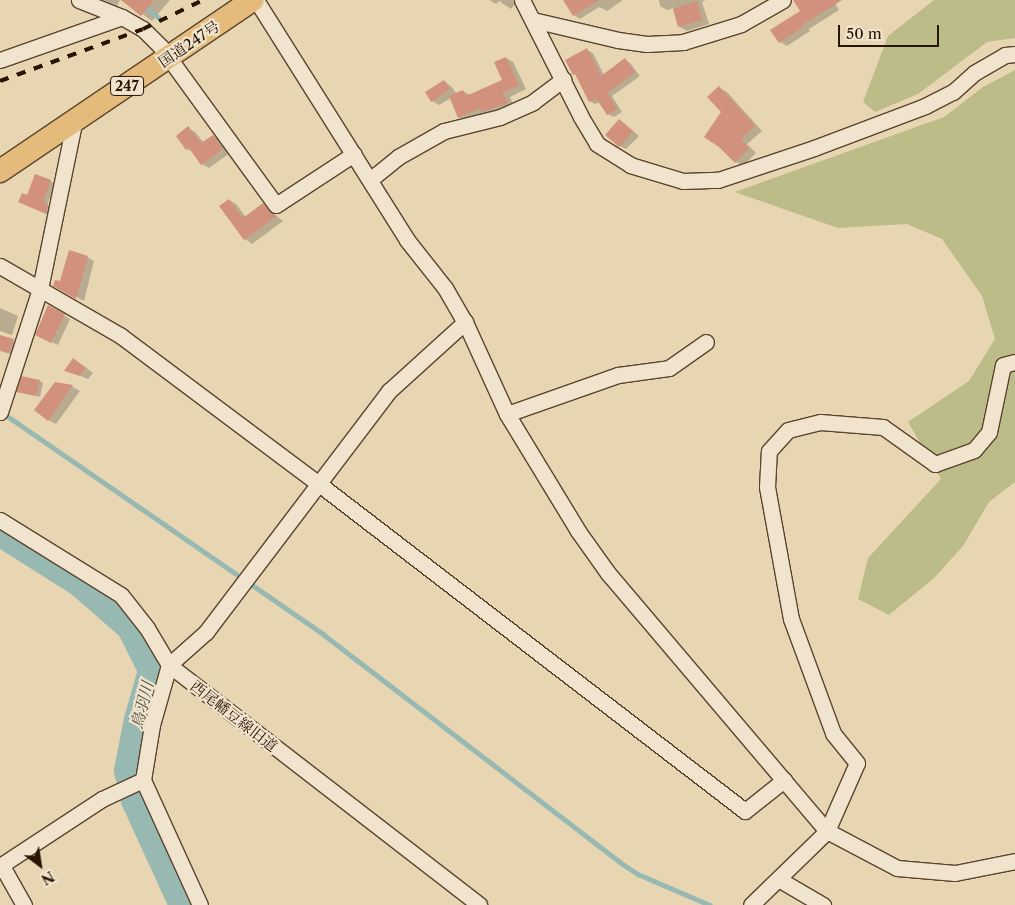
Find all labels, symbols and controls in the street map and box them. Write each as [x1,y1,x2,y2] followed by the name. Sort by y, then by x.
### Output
[840,15,941,47] scale bar
[155,17,223,71] street label: 国道247号
[846,24,882,43] text: 50 m
[110,74,144,98] road number: 247
[187,677,281,755] street label: 西尾幡豆線旧道
[127,679,157,731] water label: 鳥羽川
[15,840,65,890] north arrow
[38,867,58,889] text: N

